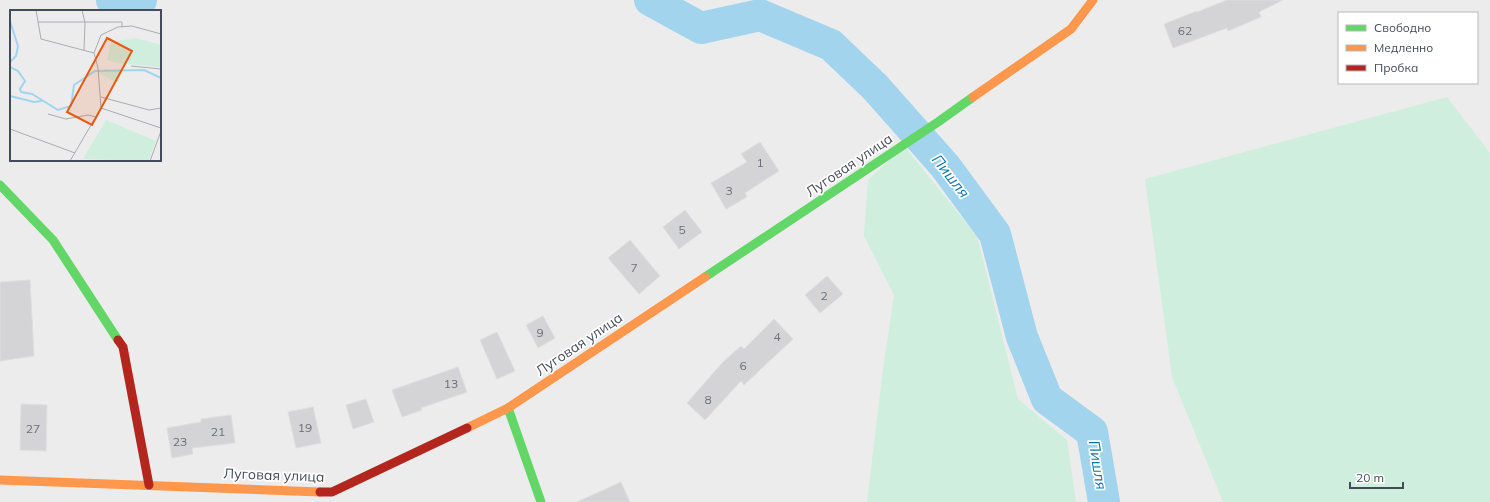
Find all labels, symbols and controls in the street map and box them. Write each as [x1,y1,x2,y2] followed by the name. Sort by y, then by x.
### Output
[10,10,161,161] inset map
[1338,12,1478,84] legend
[1374,20,1431,35] text: Свободно
[1178,23,1192,38] house number: 62
[1374,40,1433,55] text: Медленно
[1374,60,1418,75] text: Пробка
[802,129,896,201] street label: Луговая улица
[928,151,974,201] water label: Пишля
[756,155,764,170] house number: 1
[725,183,733,198] house number: 3
[678,222,686,237] house number: 5
[630,260,638,275] house number: 7
[820,288,828,303] house number: 2
[532,308,626,380] street label: Луговая улица
[536,325,544,340] house number: 9
[773,329,781,344] house number: 4
[739,358,747,373] house number: 6
[444,376,458,391] house number: 13
[704,392,712,407] house number: 8
[298,420,312,435] house number: 19
[26,421,40,436] house number: 27
[211,424,225,439] house number: 21
[173,434,187,449] house number: 23
[1085,439,1111,491] water label: Пишля
[223,464,325,486] street label: Луговая улица
[1350,464,1403,490] scale bar
[1356,470,1384,485] text: 20 m

